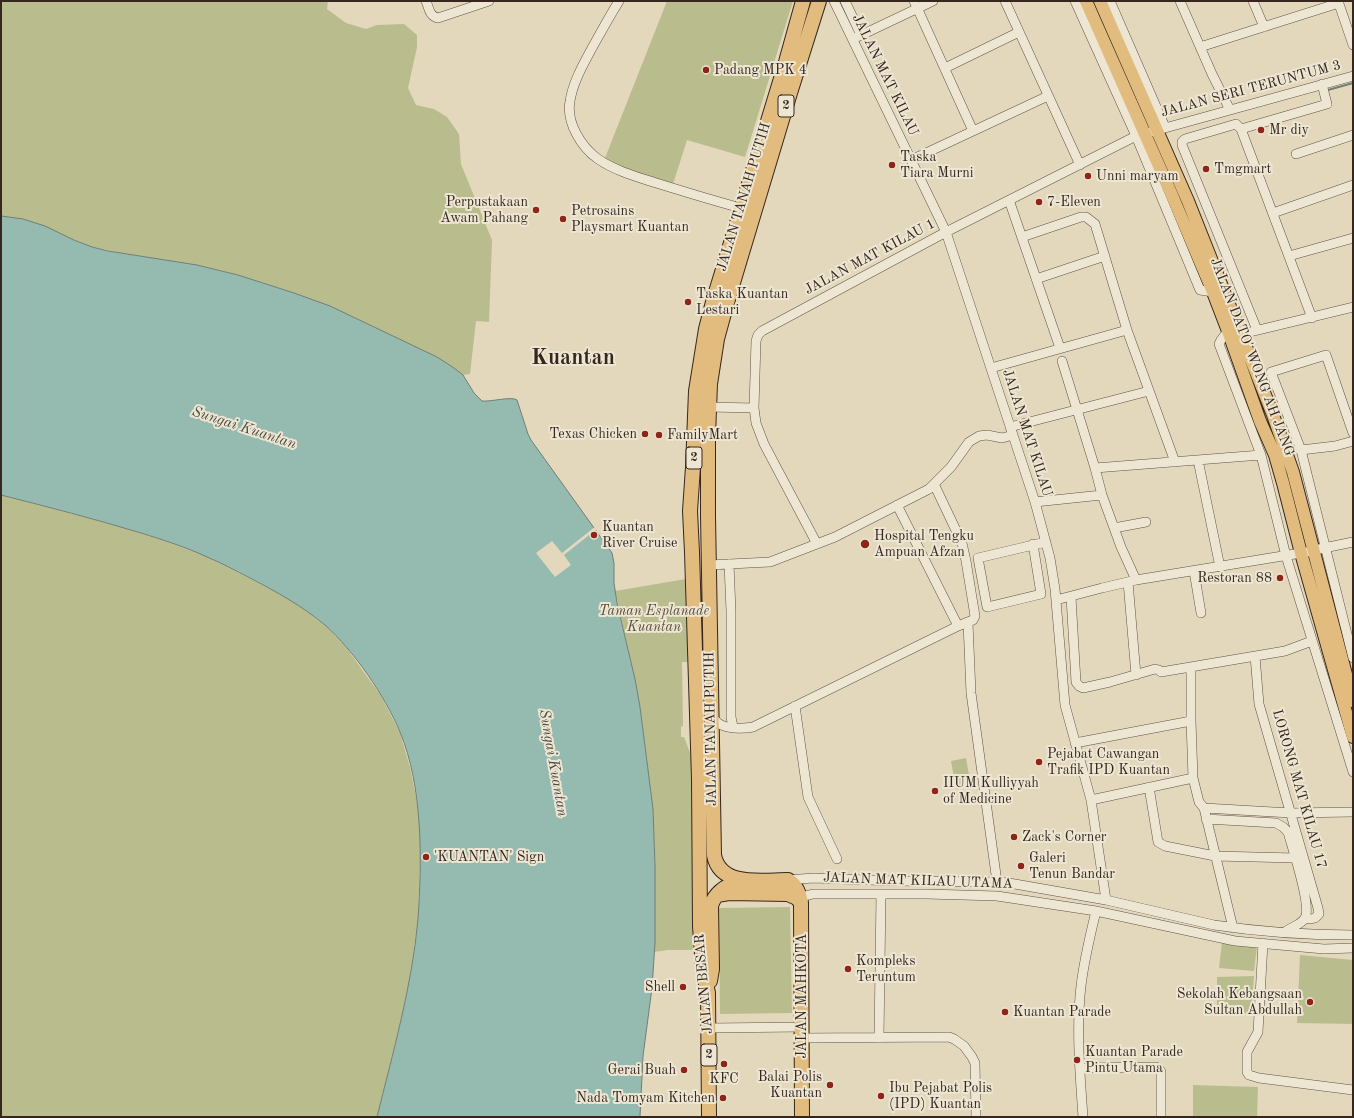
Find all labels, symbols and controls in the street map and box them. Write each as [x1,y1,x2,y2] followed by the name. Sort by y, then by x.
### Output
[848,11,922,139] street label: JALAN MAT KILAU
[1159,57,1343,121] street label: JALAN SERI TERUNTUM 3
[714,62,807,78] place label: Padang MPK 4
[701,65,711,75] marker: Padang MPK 4
[778,95,794,117] road number: 2
[713,121,775,273] street label: JALAN TANAH PUTIH
[1269,122,1309,138] place label: Mr diy
[1256,125,1266,135] marker: Mr diy
[900,149,974,182] place label: Taska Tiara Murni
[887,160,897,170] marker: Taska Tiara Murni
[1214,161,1271,177] place label: Tmgmart
[1201,164,1211,174] marker: Tmgmart
[1096,168,1179,184] place label: Unni maryam
[1083,171,1093,181] marker: Unni maryam
[440,194,528,226] place label: Perpustakaan Awam Pahang
[1047,194,1101,210] place label: 7-Eleven
[1034,197,1044,207] marker: 7-Eleven
[571,203,689,236] place label: Petrosains Playsmart Kuantan
[531,205,541,215] marker: Perpustakaan Awam Pahang
[558,214,568,224] marker: Petrosains Playsmart Kuantan
[802,215,938,299] street label: JALAN MAT KILAU 1
[1206,255,1298,459] street label: JALAN DATO' WONG AH JANG
[696,286,788,318] place label: Taska Kuantan Lestari
[683,297,693,307] marker: Taska Kuantan Lestari
[531,345,615,371] district label: Kuantan
[998,367,1056,499] street label: JALAN MAT KILAU
[189,403,299,453] water label: Sungai Kuantan
[549,426,637,442] place label: Texas Chicken
[667,427,738,443] place label: FamilyMart
[640,429,650,439] marker: Texas Chicken
[654,430,664,440] marker: FamilyMart
[686,447,702,469] road number: 2
[602,519,678,552] place label: Kuantan River Cruise
[874,528,974,560] place label: Hospital Tengku Ampuan Afzan
[589,530,599,540] marker: Kuantan River Cruise
[859,538,871,550] marker: Hospital Tengku Ampuan Afzan
[1197,570,1272,586] place label: Restoran 88
[1275,573,1285,583] marker: Restoran 88
[599,603,709,636] park label: Taman Esplanade Kuantan
[701,652,721,806] street label: JALAN TANAH PUTIH
[1268,707,1330,871] street label: LORONG MAT KILAU 17
[535,708,571,818] water label: Sungai Kuantan
[1047,746,1170,778] place label: Pejabat Cawangan Trafik IPD Kuantan
[1034,757,1044,767] marker: Pejabat Cawangan Trafik IPD Kuantan
[943,775,1039,808] place label: IIUM Kulliyyah of Medicine
[930,786,940,796] marker: IIUM Kulliyyah of Medicine
[1022,829,1107,845] place label: Zack's Corner
[1009,832,1019,842] marker: Zack's Corner
[434,849,544,865] place label: 'KUANTAN' Sign
[1029,850,1115,882] place label: Galeri Tenun Bandar
[421,852,431,862] marker: 'KUANTAN' Sign
[1016,861,1026,871] marker: Galeri Tenun Bandar
[823,869,1013,893] street label: JALAN MAT KILAU UTAMA
[691,933,717,1035] street label: JALAN BESAR
[794,934,810,1058] street label: JALAN MAHKOTA
[856,953,916,986] place label: Kompleks Teruntum
[843,964,853,974] marker: Kompleks Teruntum
[645,979,675,995] place label: Shell
[678,982,688,992] marker: Shell
[1177,986,1302,1018] place label: Sekolah Kebangsaan Sultan Abdullah
[1305,997,1315,1007] marker: Sekolah Kebangsaan Sultan Abdullah
[1013,1004,1111,1020] place label: Kuantan Parade
[1000,1007,1010,1017] marker: Kuantan Parade
[701,1044,717,1066] road number: 2
[1085,1044,1183,1076] place label: Kuantan Parade Pintu Utama
[1072,1055,1082,1065] marker: Kuantan Parade Pintu Utama
[719,1059,729,1069] marker: KFC
[607,1062,676,1078] place label: Gerai Buah
[679,1065,689,1075] marker: Gerai Buah
[758,1069,822,1102] place label: Balai Polis Kuantan
[709,1071,739,1087] place label: KFC
[825,1080,835,1090] marker: Balai Polis Kuantan
[889,1080,992,1112] place label: Ibu Pejabat Polis (IPD) Kuantan
[576,1090,715,1106] place label: Nada Tomyam Kitchen
[876,1091,886,1101] marker: Ibu Pejabat Polis (IPD) Kuantan
[718,1093,728,1103] marker: Nada Tomyam Kitchen

